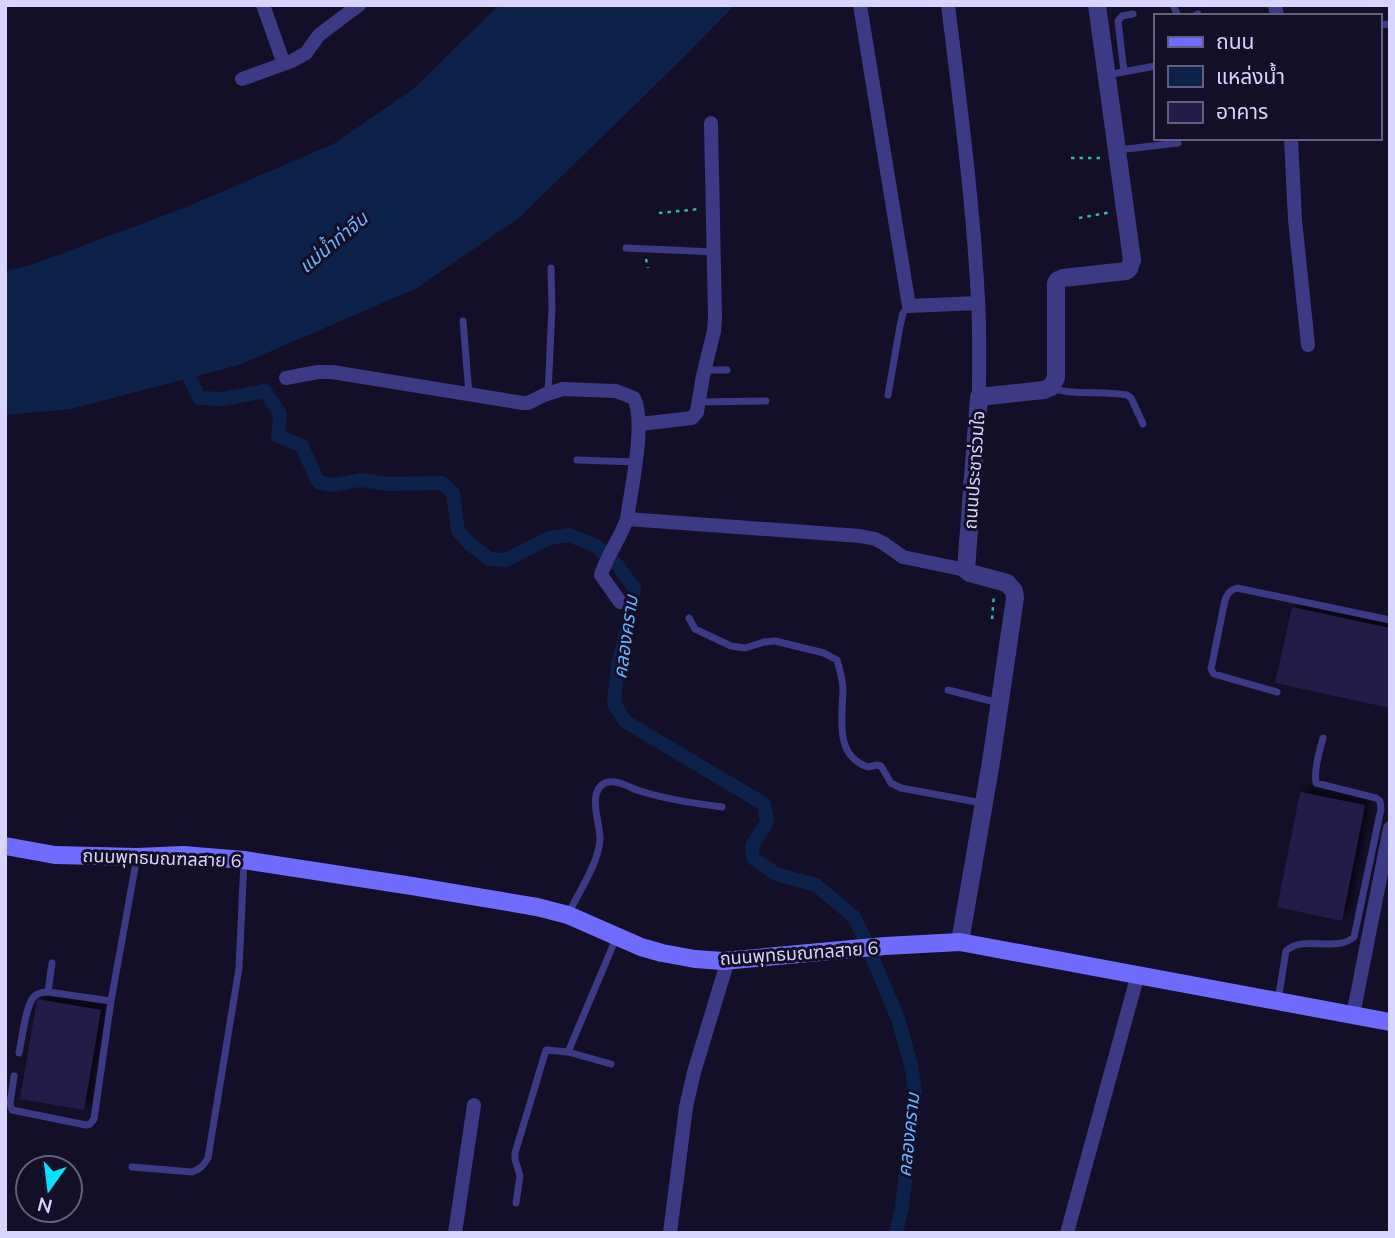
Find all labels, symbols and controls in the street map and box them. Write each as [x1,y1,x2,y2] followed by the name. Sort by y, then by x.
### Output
[1154,14,1381,140] legend
[1216,28,1254,54] text: ถนน
[1216,62,1285,89] text: แหล่งน้ำ
[1216,98,1268,124] text: อาคาร
[293,205,373,278] water label: แม่น้ำท่าจีน
[958,410,990,530] street label: ถนนประชาร่วมใจ
[607,592,643,680] water label: คลองคราม
[82,844,242,872] street label: ถนนพุทธมณฑลสาย 6
[719,936,879,970] street label: ถนนพุทธมณฑลสาย 6
[892,1091,924,1178] water label: คลองคราม
[14,1154,84,1224] north arrow
[35,1192,55,1219] text: N

